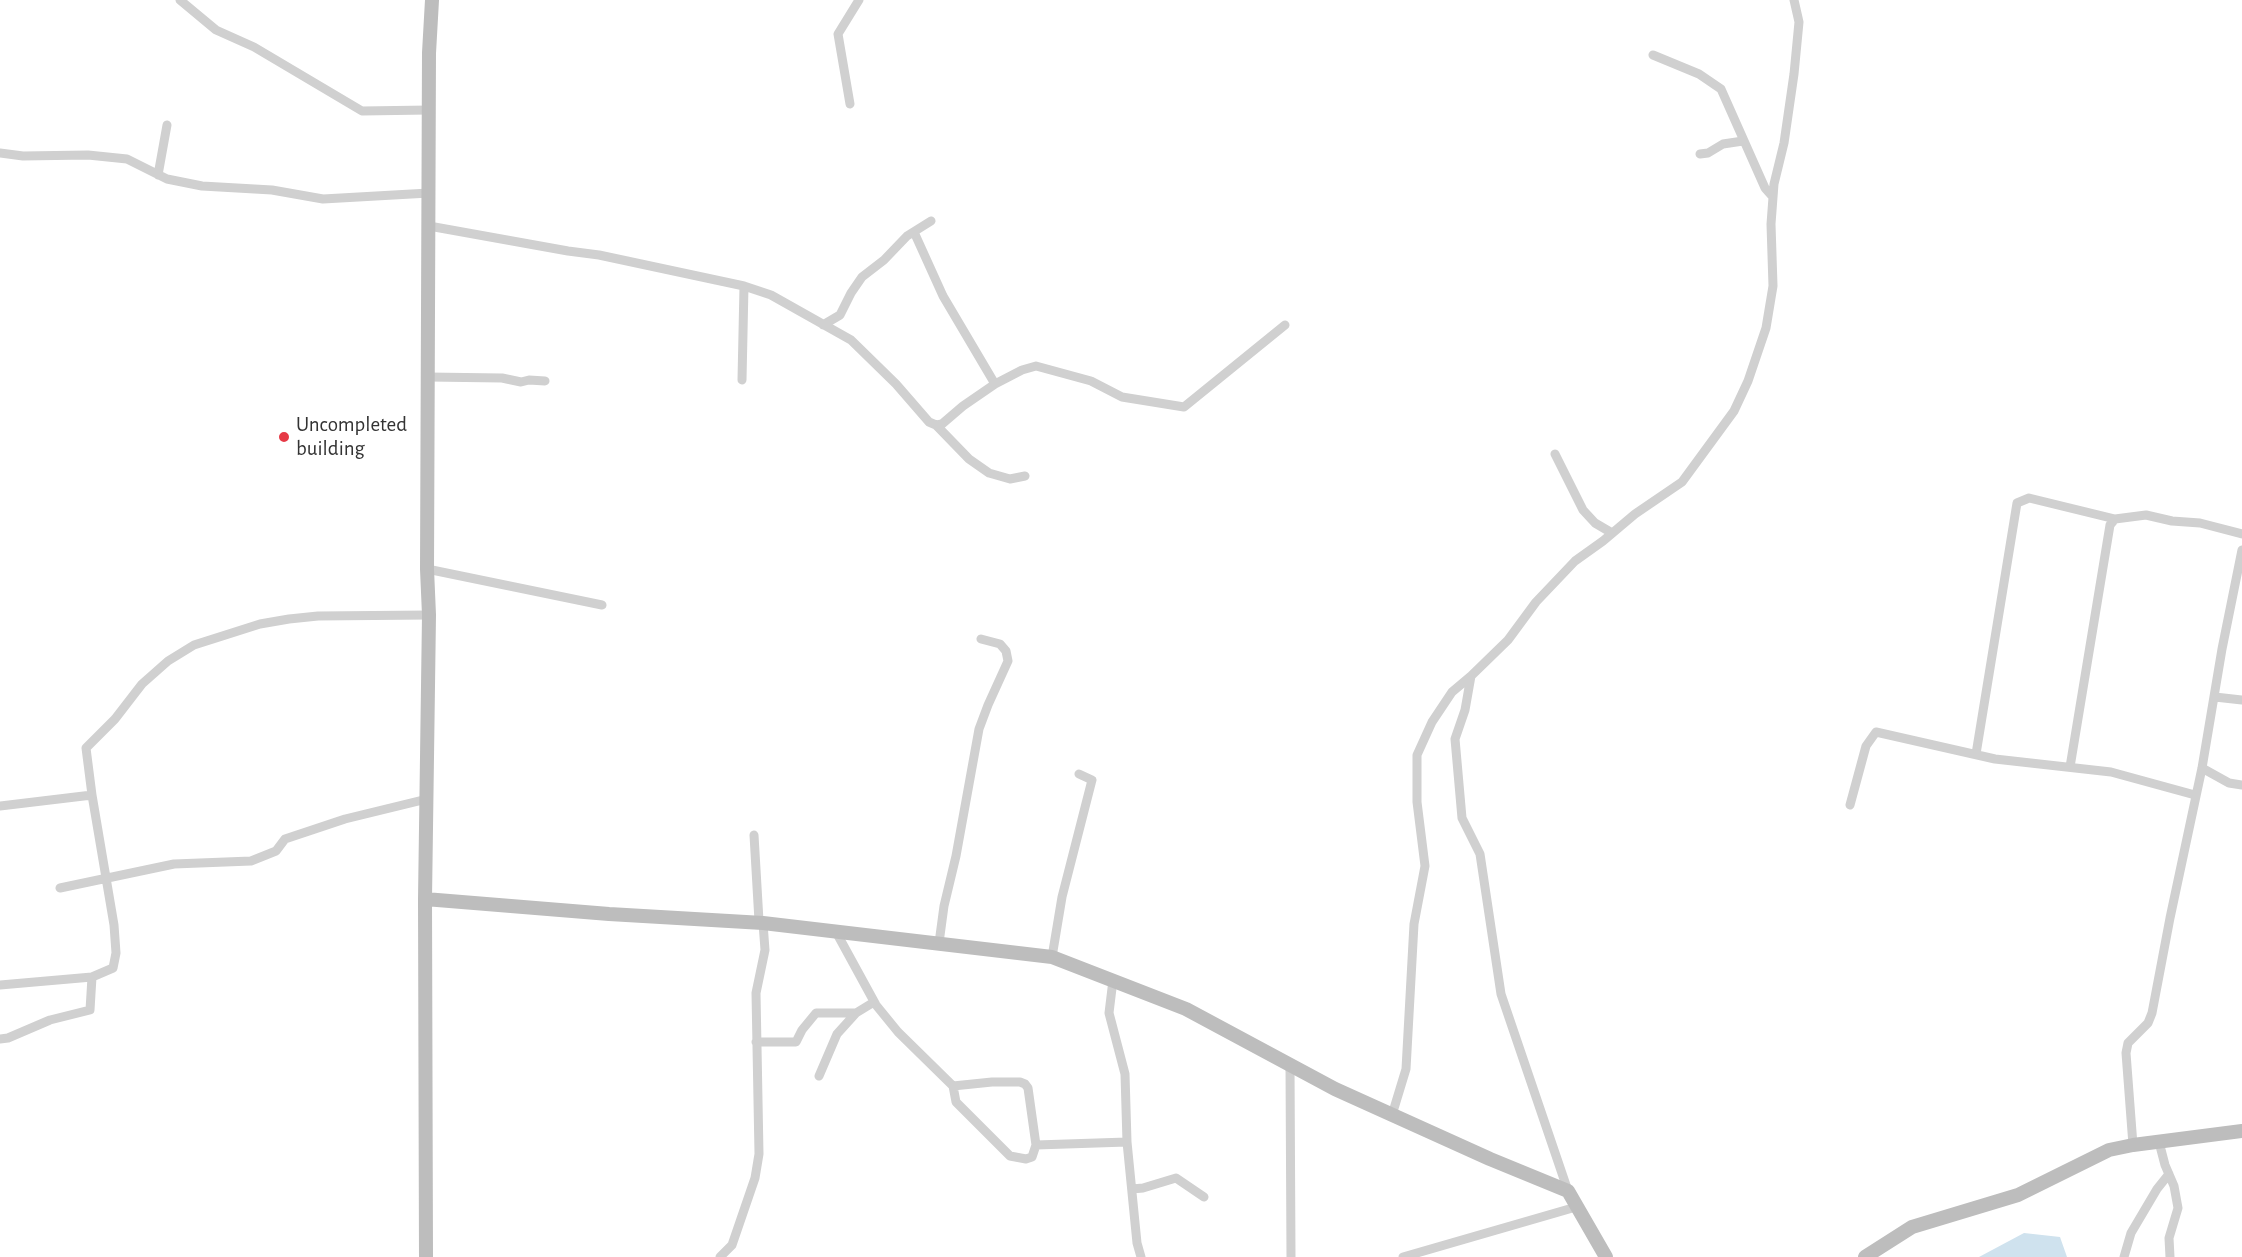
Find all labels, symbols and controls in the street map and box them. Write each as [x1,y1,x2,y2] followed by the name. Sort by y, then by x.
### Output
[296,412,407,462] place label: Uncompleted building
[277,430,291,444] marker: Uncompleted building

